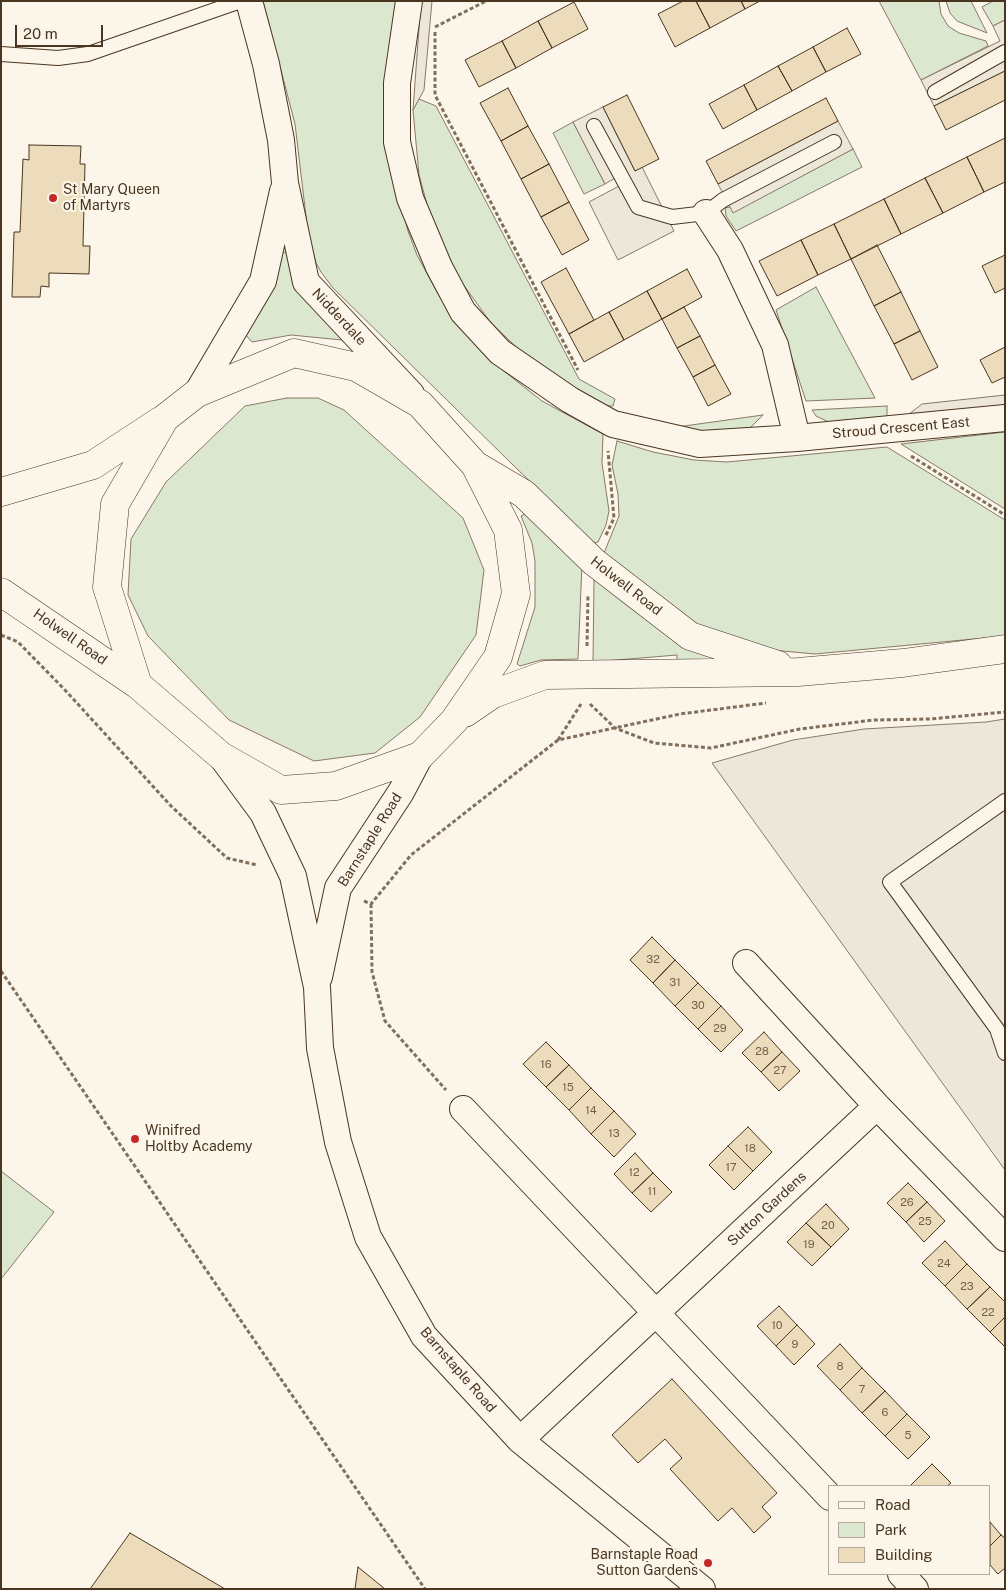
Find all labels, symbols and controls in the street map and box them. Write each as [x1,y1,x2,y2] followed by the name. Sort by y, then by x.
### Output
[18,15,105,47] scale bar
[23,25,58,42] text: 20 m
[63,182,160,214] place label: St Mary Queen of Martyrs
[47,192,59,204] marker: St Mary Queen of Martyrs
[308,285,370,349] street label: Nidderdale
[831,414,971,442] street label: Stroud Crescent East
[587,553,665,619] street label: Holwell Road
[30,605,110,669] street label: Holwell Road
[334,790,406,890] street label: Barnstaple Road
[646,953,660,967] house number: 32
[669,976,681,990] house number: 31
[691,999,705,1013] house number: 30
[713,1022,727,1036] house number: 29
[755,1045,769,1059] house number: 28
[540,1058,552,1072] house number: 16
[773,1064,787,1078] house number: 27
[562,1081,574,1095] house number: 15
[585,1104,597,1118] house number: 14
[145,1123,253,1156] place label: Winifred Holtby Academy
[608,1127,620,1141] house number: 13
[129,1133,141,1145] marker: Winifred Holtby Academy
[744,1142,756,1156] house number: 18
[725,1161,737,1175] house number: 17
[628,1166,640,1180] house number: 12
[724,1168,810,1250] street label: Sutton Gardens
[648,1185,656,1199] house number: 11
[900,1196,914,1210] house number: 26
[918,1215,932,1229] house number: 25
[821,1219,835,1233] house number: 20
[803,1238,815,1252] house number: 19
[937,1257,951,1271] house number: 24
[960,1280,974,1294] house number: 23
[981,1306,995,1320] house number: 22
[771,1319,783,1333] house number: 10
[416,1324,500,1416] street label: Barnstaple Road
[792,1338,798,1352] house number: 9
[836,1360,844,1374] house number: 8
[859,1383,865,1397] house number: 7
[882,1406,888,1420] house number: 6
[904,1429,912,1443] house number: 5
[828,1485,991,1575] legend
[875,1496,911,1513] text: Road
[875,1521,907,1538] text: Park
[875,1546,933,1563] text: Building
[591,1547,698,1580] place label: Barnstaple Road Sutton Gardens
[702,1557,714,1569] marker: Barnstaple Road Sutton Gardens

